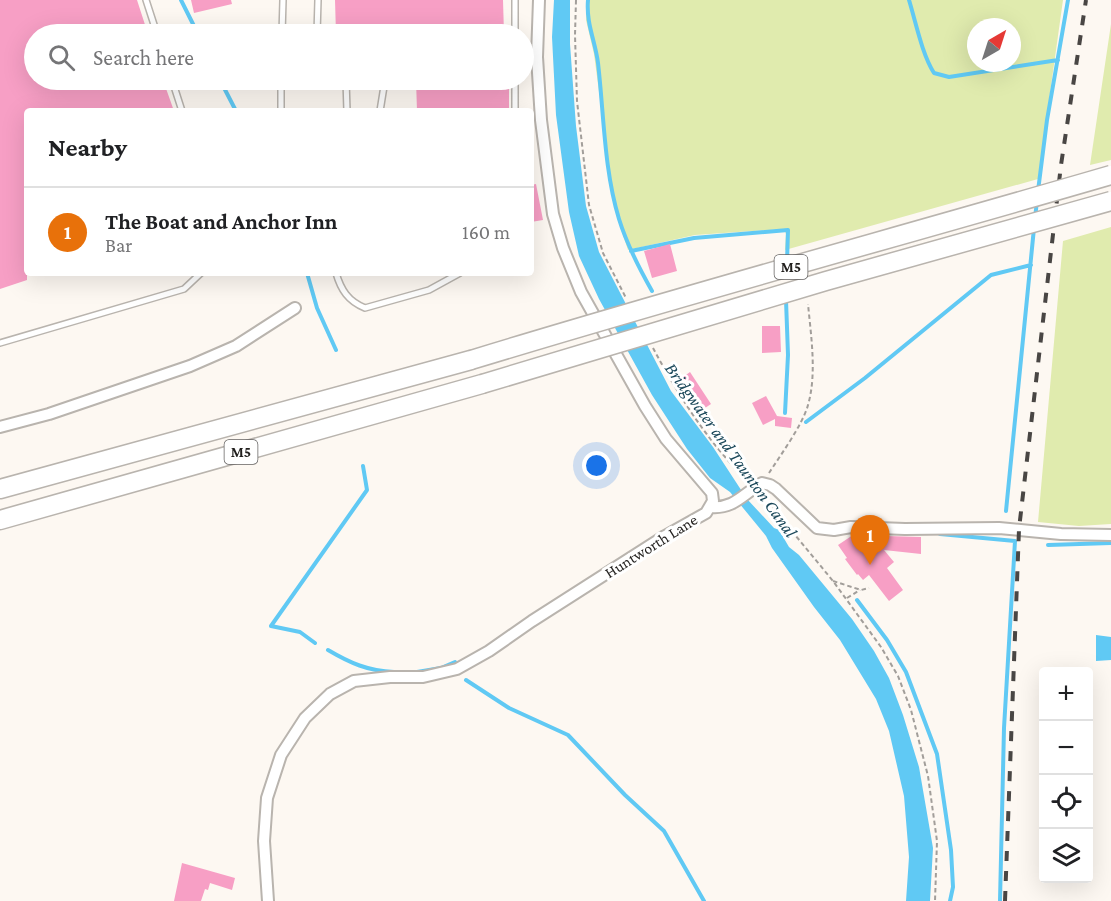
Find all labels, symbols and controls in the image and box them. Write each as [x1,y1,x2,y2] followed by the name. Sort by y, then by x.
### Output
[967,18,1021,72] north arrow
[24,24,534,90] search box
[45,41,78,74] icon: search
[93,45,194,70] text: Search here
[48,133,127,162] text: Nearby
[105,209,337,234] text: The Boat and Anchor Inn
[64,221,71,243] text: 1
[462,221,510,243] text: 160 m
[105,234,132,256] text: Bar
[774,255,808,279] road number: M5
[661,359,801,542] water label: Bridgwater and Taunton Canal
[224,440,258,464] road number: M5
[582,451,611,480] your location
[602,511,700,581] street label: Huntworth Lane
[850,516,890,565] pin: 1
[1039,667,1093,883] map controls
[1039,667,1093,721] button: +
[1039,721,1093,775] button: −
[1039,775,1093,829] button: locate
[1039,829,1093,883] button: layers

